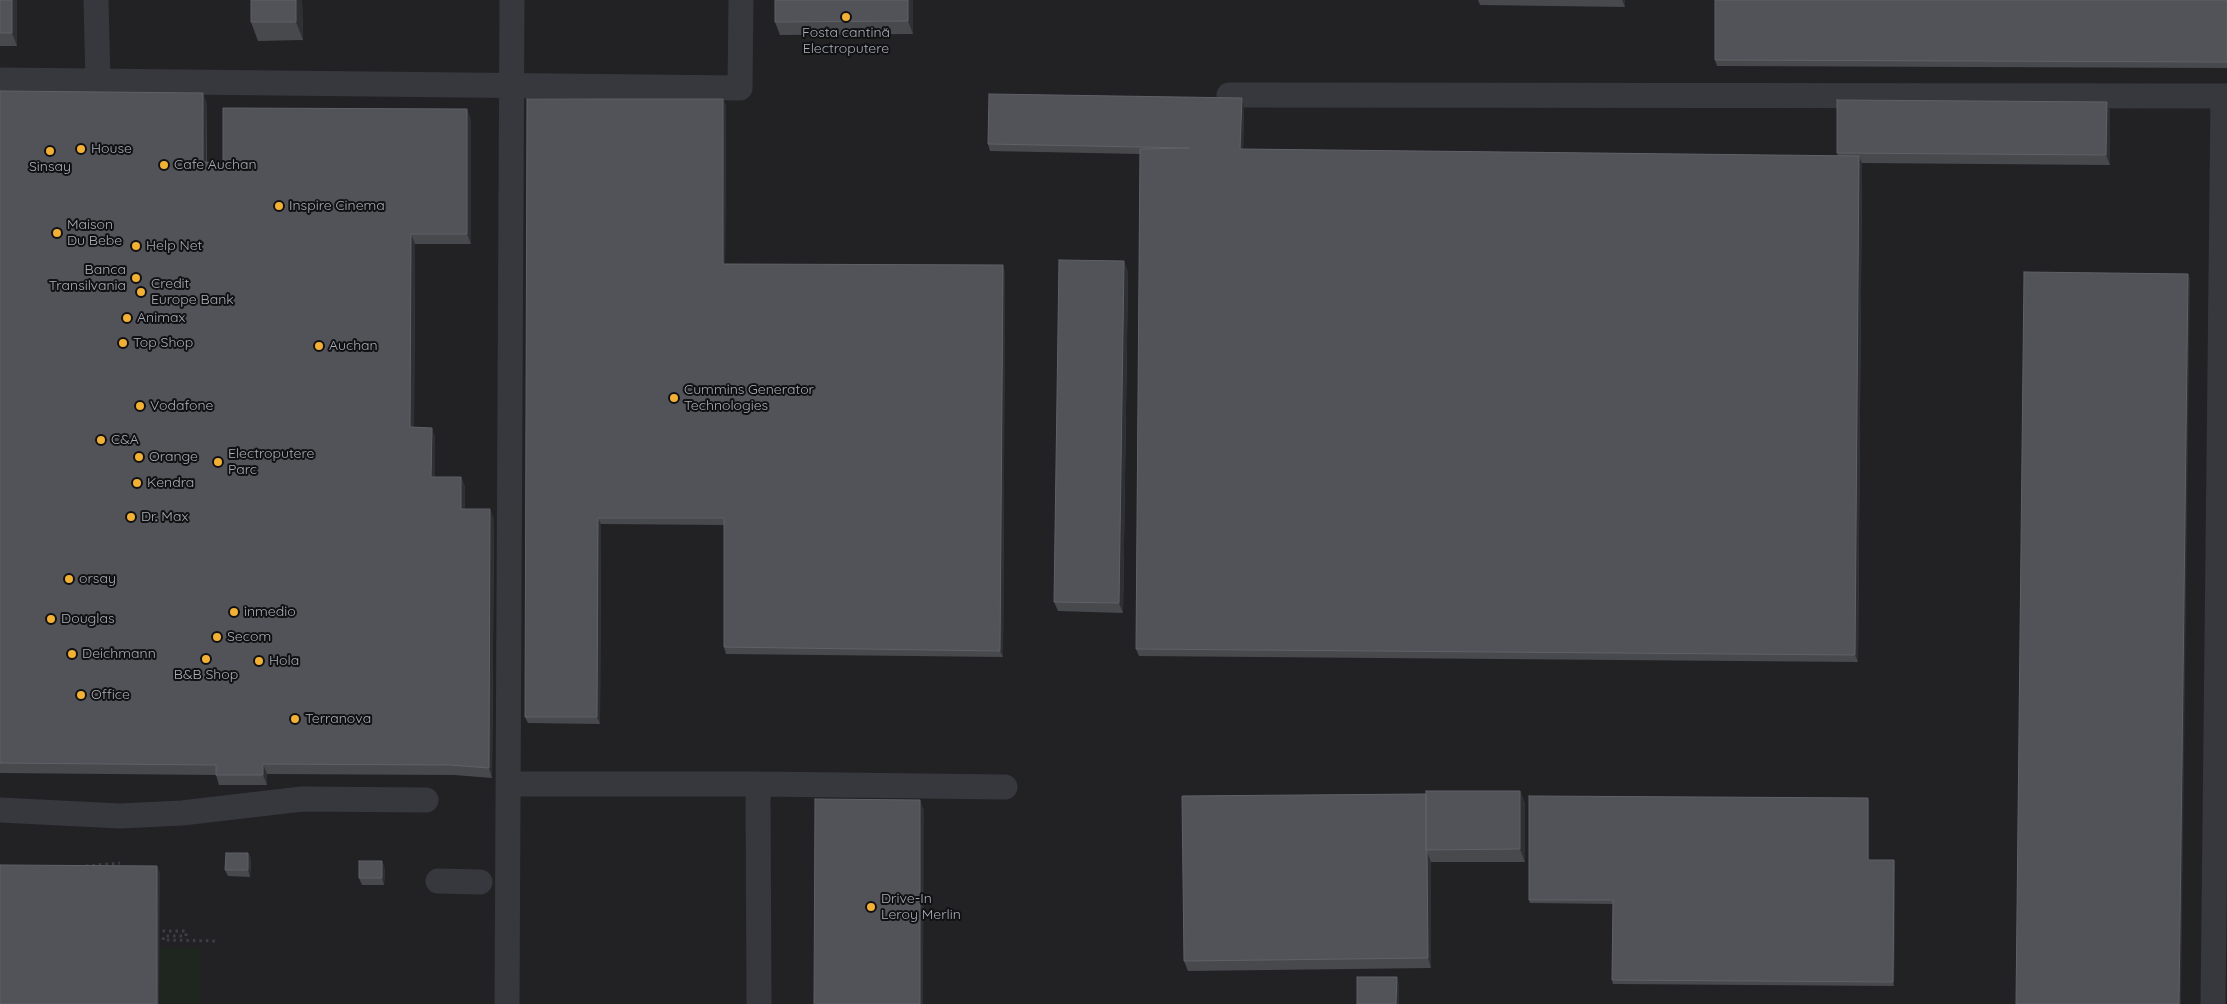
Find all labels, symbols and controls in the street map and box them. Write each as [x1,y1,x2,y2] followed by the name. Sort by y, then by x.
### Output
[840,11,852,23] marker: Fosta cantină Electroputere
[802,25,890,58] place label: Fosta cantină Electroputere
[91,141,132,157] place label: House
[75,143,87,155] marker: House
[44,145,56,157] marker: Sinsay
[174,157,257,173] place label: Cafe Auchan
[29,159,71,175] place label: Sinsay
[158,159,170,171] marker: Cafe Auchan
[289,198,385,214] place label: Inspire Cinema
[273,200,285,212] marker: Inspire Cinema
[67,217,122,250] place label: Maison Du Bebe
[51,227,63,239] marker: Maison Du Bebe
[146,238,202,254] place label: Help Net
[130,240,142,252] marker: Help Net
[49,262,126,294] place label: Banca Transilvania
[130,272,142,284] marker: Banca Transilvania
[151,276,234,308] place label: Credit Europe Bank
[135,286,147,298] marker: Credit Europe Bank
[137,310,185,326] place label: Animax
[121,312,133,324] marker: Animax
[133,335,193,351] place label: Top Shop
[117,337,129,349] marker: Top Shop
[329,338,378,354] place label: Auchan
[313,340,325,352] marker: Auchan
[684,382,814,414] place label: Cummins Generator Technologies
[668,392,680,404] marker: Cummins Generator Technologies
[150,398,213,414] place label: Vodafone
[134,400,146,412] marker: Vodafone
[111,432,139,448] place label: C&A
[95,434,107,446] marker: C&A
[228,446,315,478] place label: Electroputere Parc
[149,449,198,465] place label: Orange
[133,451,145,463] marker: Orange
[212,456,224,468] marker: Electroputere Parc
[147,475,194,491] place label: Kendra
[131,477,143,489] marker: Kendra
[141,509,188,525] place label: Dr. Max
[125,511,137,523] marker: Dr. Max
[79,571,116,587] place label: orsay
[63,573,75,585] marker: orsay
[244,604,296,620] place label: inmedio
[228,606,240,618] marker: inmedio
[61,611,114,627] place label: Douglas
[45,613,57,625] marker: Douglas
[227,629,271,645] place label: Secom
[211,631,223,643] marker: Secom
[82,646,156,662] place label: Deichmann
[66,648,78,660] marker: Deichmann
[200,653,212,665] marker: B&B Shop
[269,653,299,669] place label: Hola
[253,655,265,667] marker: Hola
[174,667,238,683] place label: B&B Shop
[91,687,130,703] place label: Office
[75,689,87,701] marker: Office
[305,711,371,727] place label: Terranova
[289,713,301,725] marker: Terranova
[881,891,961,924] place label: Drive-In Leroy Merlin
[865,901,877,913] marker: Drive-In Leroy Merlin

